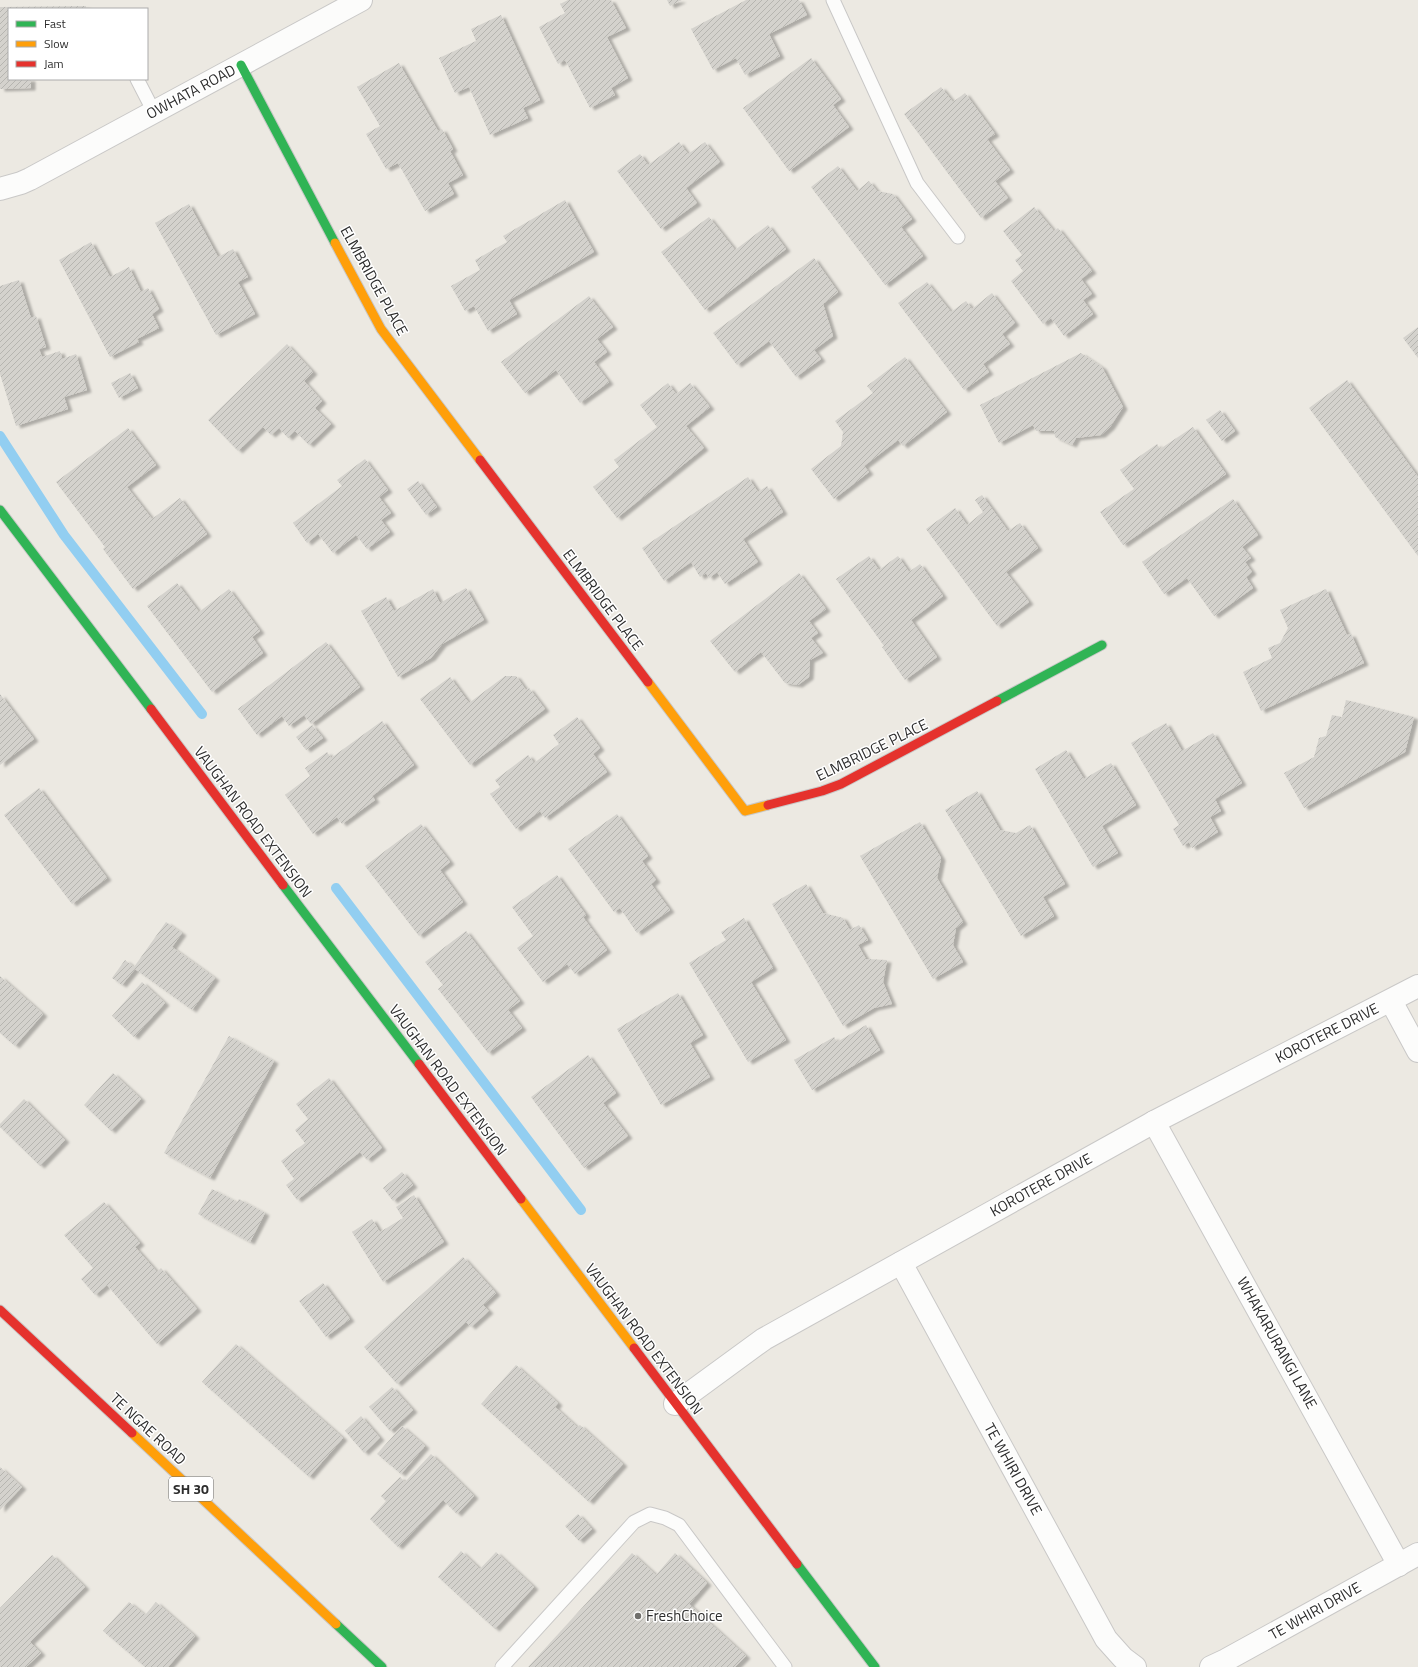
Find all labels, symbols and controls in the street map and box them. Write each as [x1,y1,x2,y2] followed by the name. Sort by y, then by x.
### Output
[8,8,148,80] legend
[44,14,67,33] text: Fast
[44,34,69,53] text: Slow
[44,54,64,73] text: Jam
[142,58,240,125] street label: OWHATA ROAD
[335,222,414,340] street label: ELMBRIDGE PLACE
[557,544,649,655] street label: ELMBRIDGE PLACE
[812,712,932,787] street label: ELMBRIDGE PLACE
[189,741,318,902] street label: VAUGHAN ROAD EXTENSION
[1271,997,1383,1069] street label: KOROTERE DRIVE
[384,999,513,1160] street label: VAUGHAN ROAD EXTENSION
[985,1147,1096,1222] street label: KOROTERE DRIVE
[580,1258,709,1419] street label: VAUGHAN ROAD EXTENSION
[1232,1273,1323,1413] street label: WHAKARURANGI LANE
[105,1387,192,1470] street label: TE NGAE ROAD
[979,1418,1048,1519] street label: TE WHIRI DRIVE
[169,1477,213,1501] road number: SH 30
[1264,1576,1365,1645] street label: TE WHIRI DRIVE
[646,1604,723,1627] place label: FreshChoice
[633,1611,643,1621] marker: FreshChoice

